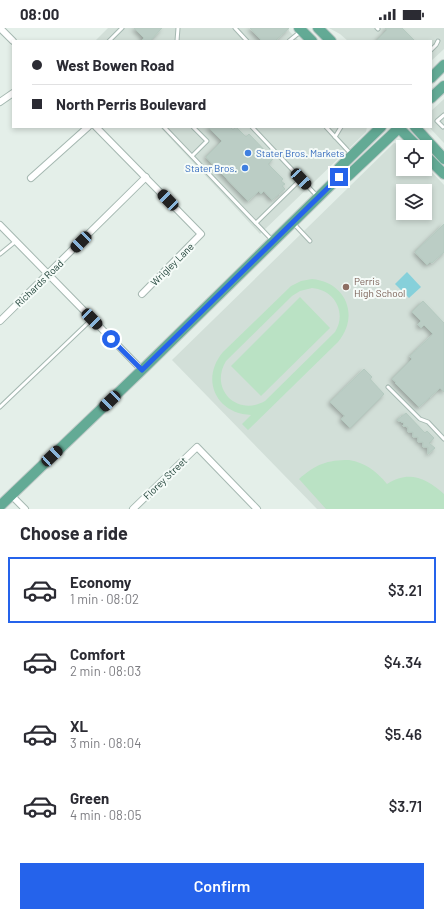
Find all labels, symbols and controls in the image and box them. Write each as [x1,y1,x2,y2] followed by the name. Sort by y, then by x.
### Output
[20,5,59,23] text: 08:00
[56,56,174,74] text: West Bowen Road
[56,95,206,113] text: North Perris Boulevard
[396,140,432,220] map controls
[396,140,432,176] button: locate
[256,147,345,159] place label: Stater Bros. Markets
[243,148,253,158] marker: Stater Bros. Markets
[185,162,237,174] place label: Stater Bros.
[240,163,250,173] marker: Stater Bros.
[288,166,314,192] car
[330,168,348,186] route end
[396,184,432,220] button: layers
[155,187,181,213] car
[68,229,94,255] car
[148,240,196,288] street label: Wrigley Lane
[12,257,66,309] street label: Richards Road
[354,275,405,299] place label: Perris High School
[341,282,351,292] marker: Perris High School
[79,306,105,332] car
[102,330,120,348] route start
[97,388,123,414] car
[39,443,65,469] car
[141,454,190,502] street label: Florey Street
[20,522,128,544] text: Choose a ride
[22,572,58,608] icon: car
[70,573,131,591] text: Economy
[388,581,422,599] text: $3.21
[70,591,139,607] text: 1 min · 08:02
[22,644,58,680] icon: car
[70,645,125,663] text: Comfort
[384,653,422,671] text: $4.34
[70,663,141,679] text: 2 min · 08:03
[22,716,58,752] icon: car
[70,717,88,735] text: XL
[385,725,422,743] text: $5.46
[70,735,141,751] text: 3 min · 08:04
[22,788,58,824] icon: car
[70,789,109,807] text: Green
[389,797,422,815] text: $3.71
[70,807,141,823] text: 4 min · 08:05
[20,863,424,909] button: Confirm

